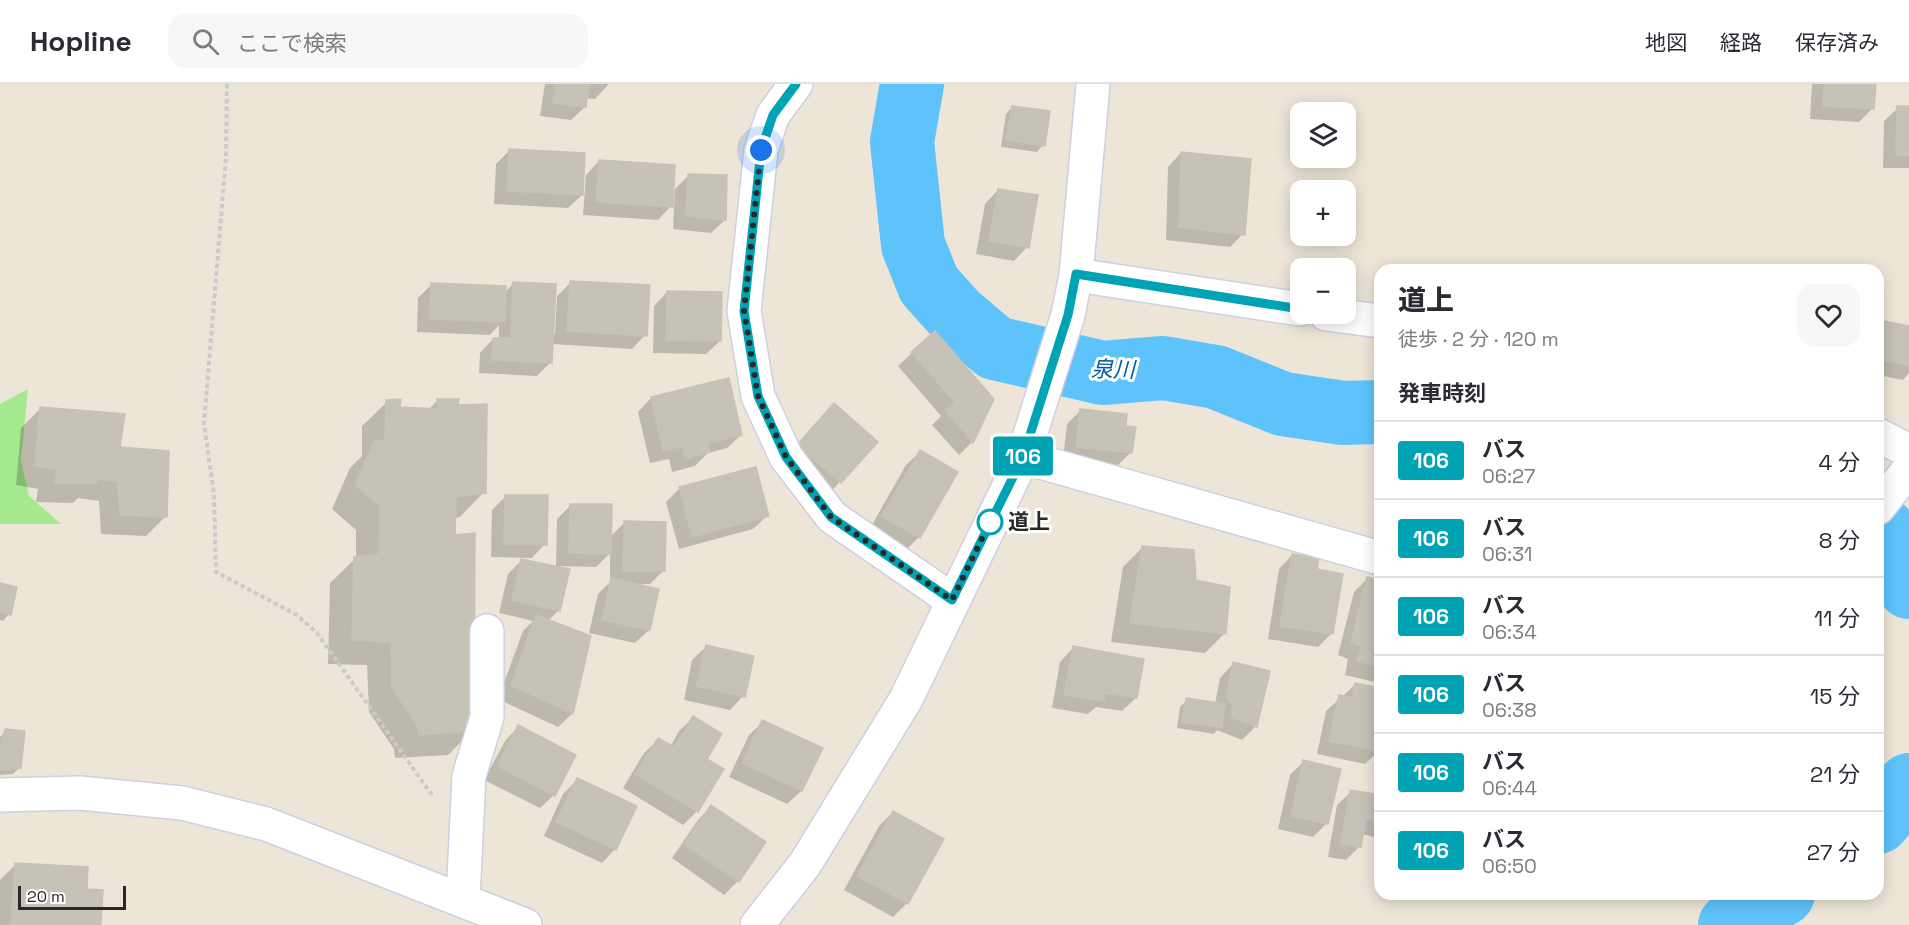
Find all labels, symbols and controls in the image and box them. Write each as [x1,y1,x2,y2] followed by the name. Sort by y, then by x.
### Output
[168,14,588,68] search box
[30,23,132,59] text: Hopline
[189,25,222,58] icon: search
[237,29,347,57] text: ここで検索
[1645,29,1687,56] text: 地図
[1720,29,1762,56] text: 経路
[1795,29,1879,56] text: 保存済み
[1290,102,1356,324] map controls
[1290,102,1356,168] button: layers
[746,135,776,165] your location
[1290,180,1356,246] button: +
[1290,258,1356,324] button: −
[1398,282,1454,318] text: 道上
[1797,284,1860,347] button: heart
[1398,326,1559,352] text: 徒歩 · 2 分 · 120 m
[1091,355,1137,383] water label: 泉川
[1398,379,1486,407] text: 発車時刻
[1482,435,1526,463] text: バス
[988,436,1058,476] line badge: 106
[1005,443,1041,470] text: 106
[1413,447,1449,474] text: 106
[1819,448,1860,476] text: 4 分
[1482,463,1535,489] text: 06:27
[1008,508,1050,535] place label: 道上
[977,509,1003,535] marker: 道上
[1482,513,1526,541] text: バス
[1413,525,1449,552] text: 106
[1819,526,1860,554] text: 8 分
[1482,541,1532,567] text: 06:31
[1482,591,1526,619] text: バス
[1413,603,1449,630] text: 106
[1814,604,1860,632] text: 11 分
[1482,619,1537,645] text: 06:34
[1482,669,1526,697] text: バス
[1413,681,1449,708] text: 106
[1810,682,1860,710] text: 15 分
[1482,697,1537,723] text: 06:38
[1482,747,1526,775] text: バス
[1413,759,1449,786] text: 106
[1810,760,1860,788] text: 21 分
[1482,775,1537,801] text: 06:44
[1482,825,1526,853] text: バス
[1413,837,1449,864] text: 106
[1807,838,1860,866] text: 27 分
[1482,853,1537,879] text: 06:50
[18,883,126,910] scale bar
[27,886,65,907] text: 20 m

